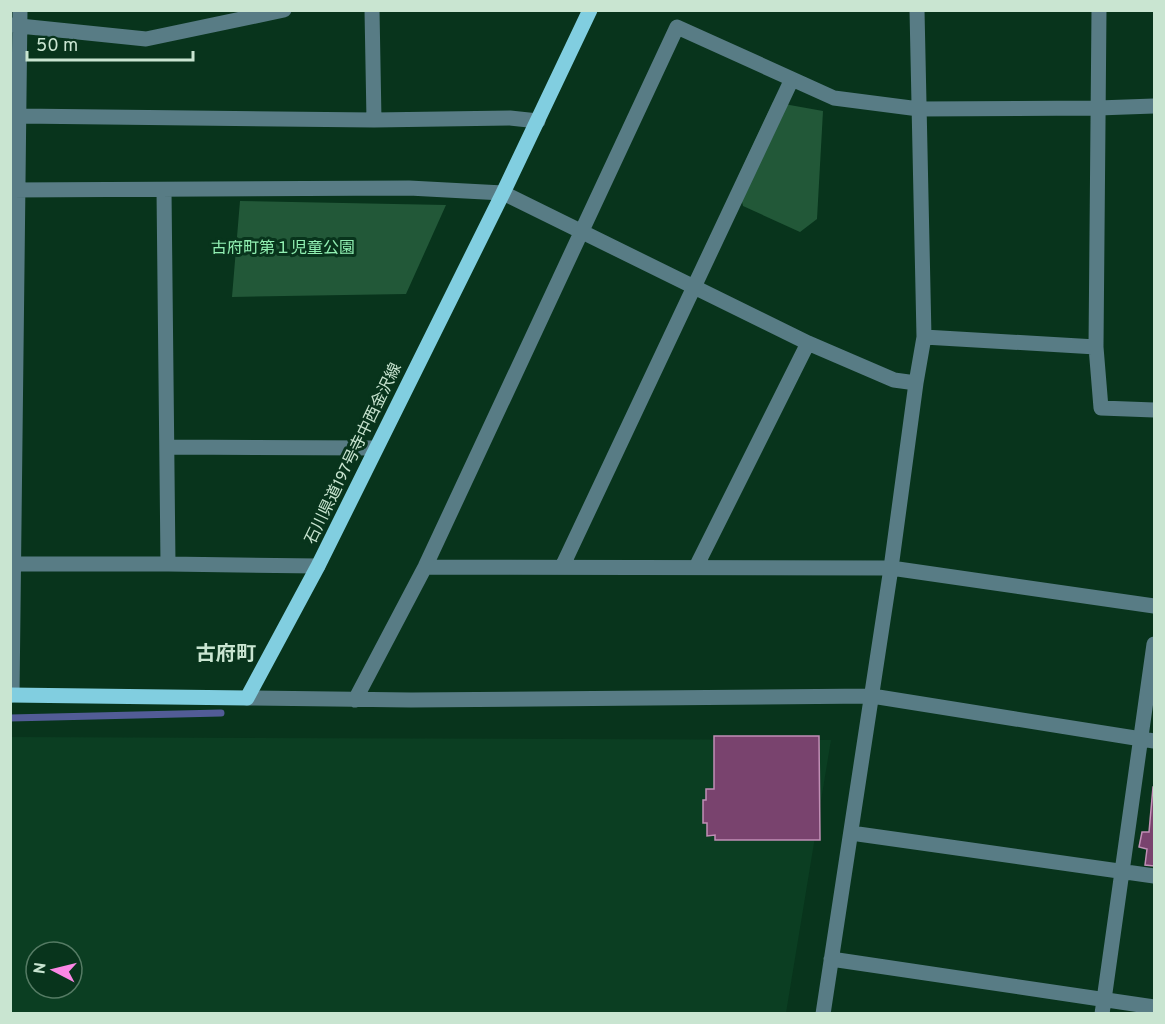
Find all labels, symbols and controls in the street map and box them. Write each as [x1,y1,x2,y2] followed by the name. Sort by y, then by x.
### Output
[27,24,194,62] scale bar
[36,35,78,58] text: 50 m
[211,239,355,259] park label: 古府町第１児童公園
[301,360,407,548] street label: 石川県道197号寺中西金沢線
[196,642,256,668] district label: 古府町
[24,940,84,1000] north arrow
[30,961,52,975] text: N

